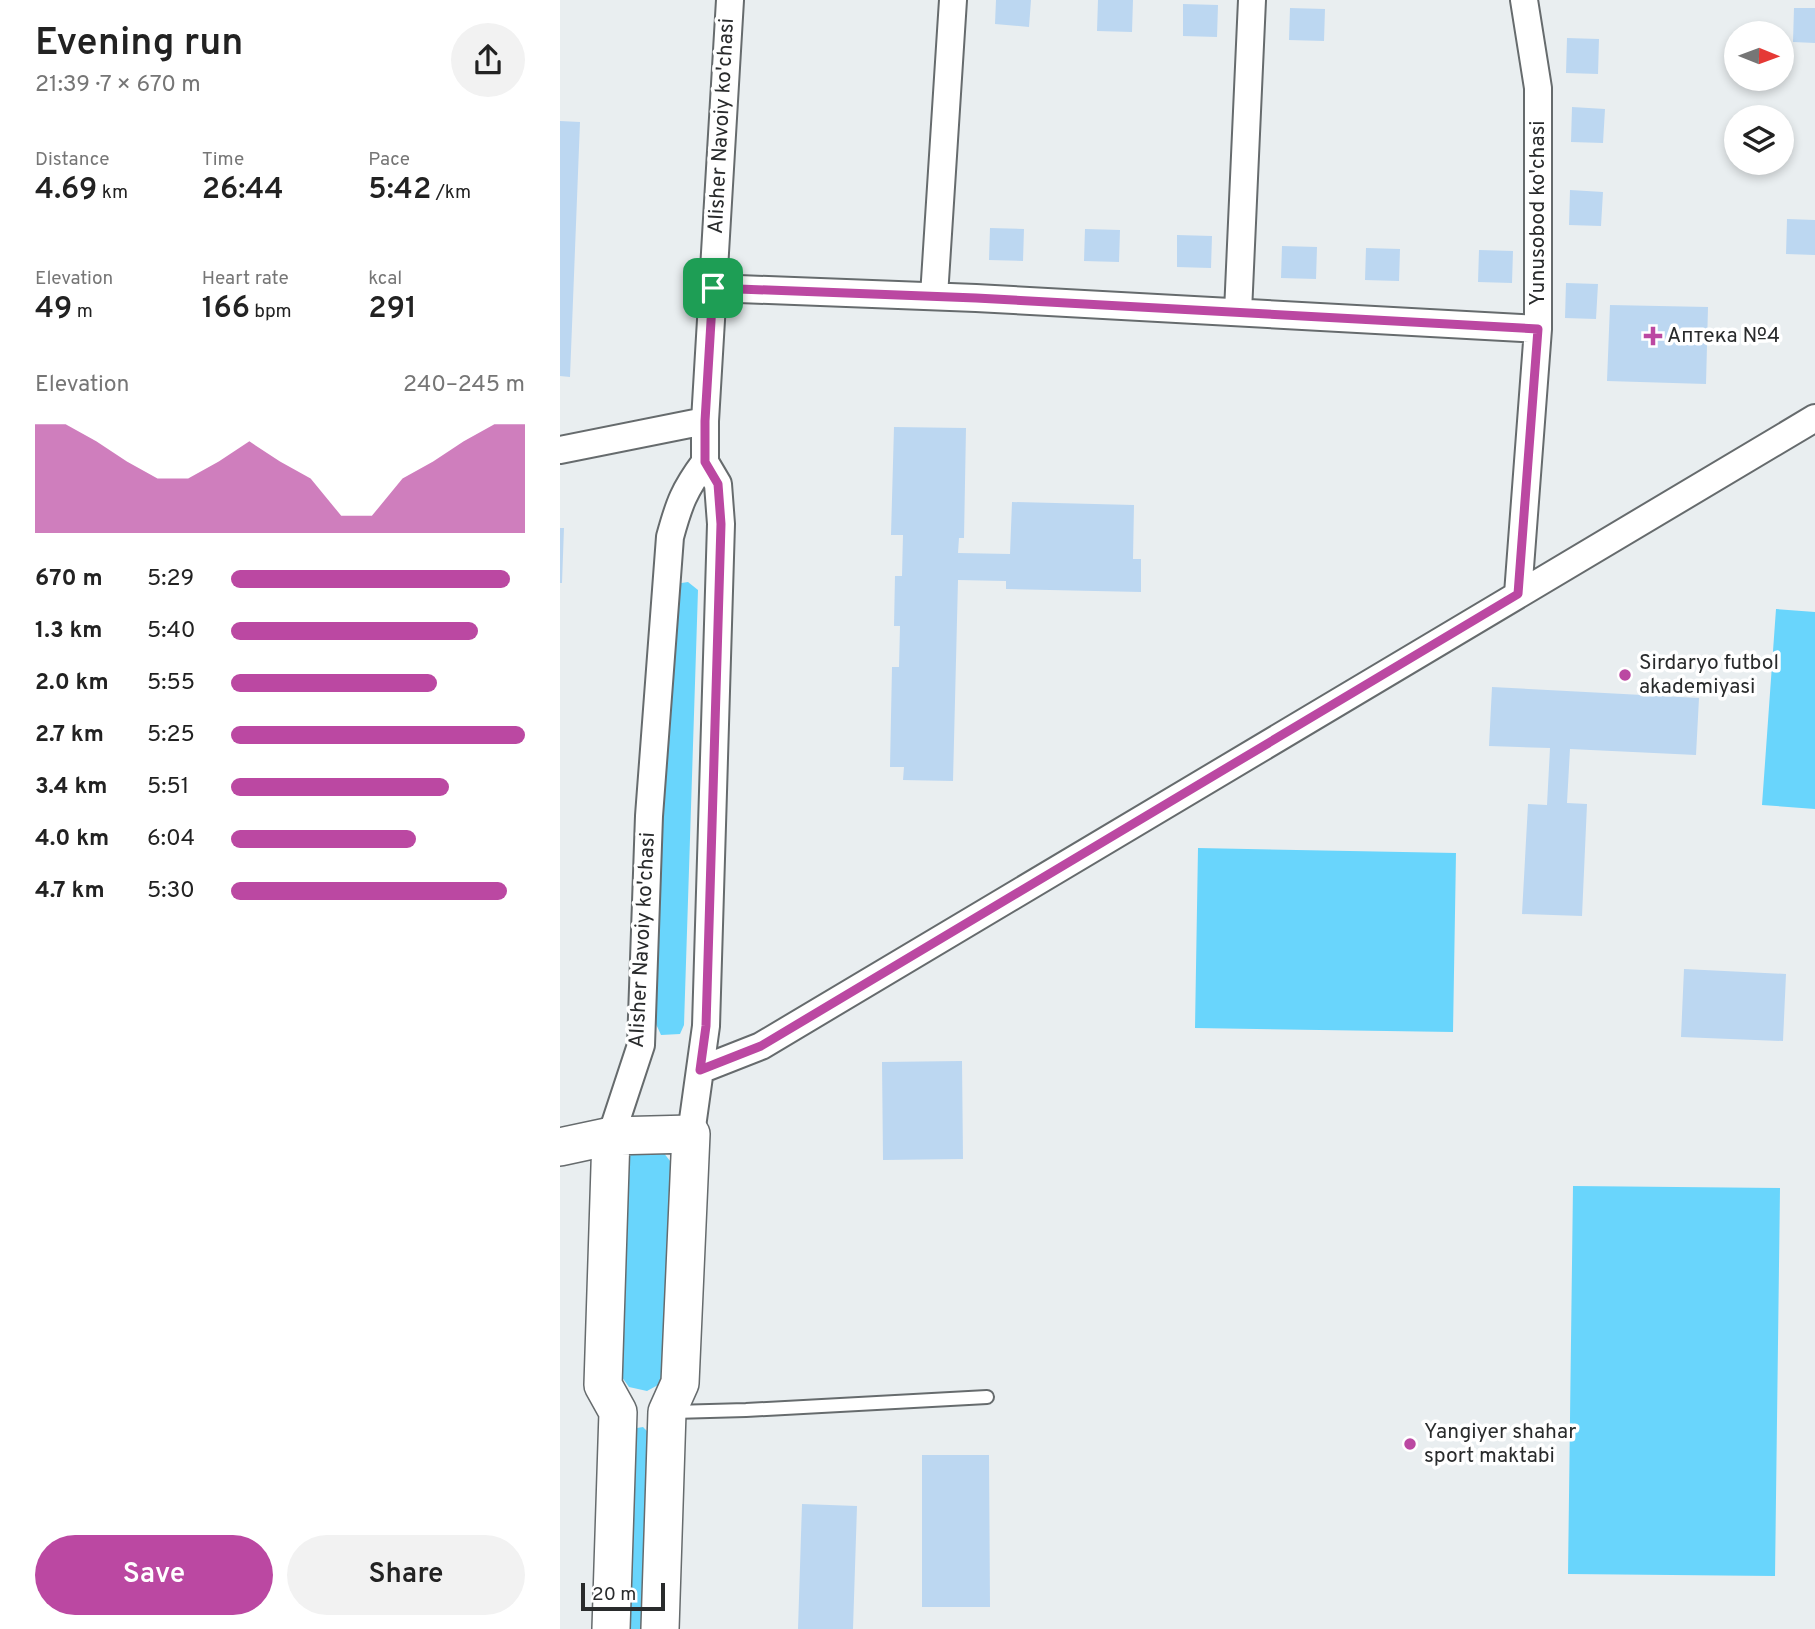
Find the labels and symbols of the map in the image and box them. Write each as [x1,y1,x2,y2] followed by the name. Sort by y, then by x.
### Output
[703,17,741,235] street label: Alisher Navoiy ko'chasi
[1724,21,1794,91] north arrow
[1525,120,1552,306] street label: Yunusobod ko'chasi
[683,258,743,318] pin
[1667,323,1780,350] place label: Аптека №4
[1645,328,1661,344] marker: Аптека №4
[1639,650,1779,701] place label: Sirdaryo futbol akademiyasi
[1617,667,1633,683] marker: Sirdaryo futbol akademiyasi
[624,831,662,1049] street label: Alisher Navoiy ko'chasi
[1424,1419,1576,1470] place label: Yangiyer shahar sport maktabi
[1402,1436,1418,1452] marker: Yangiyer shahar sport maktabi
[581,1580,665,1612] scale bar

